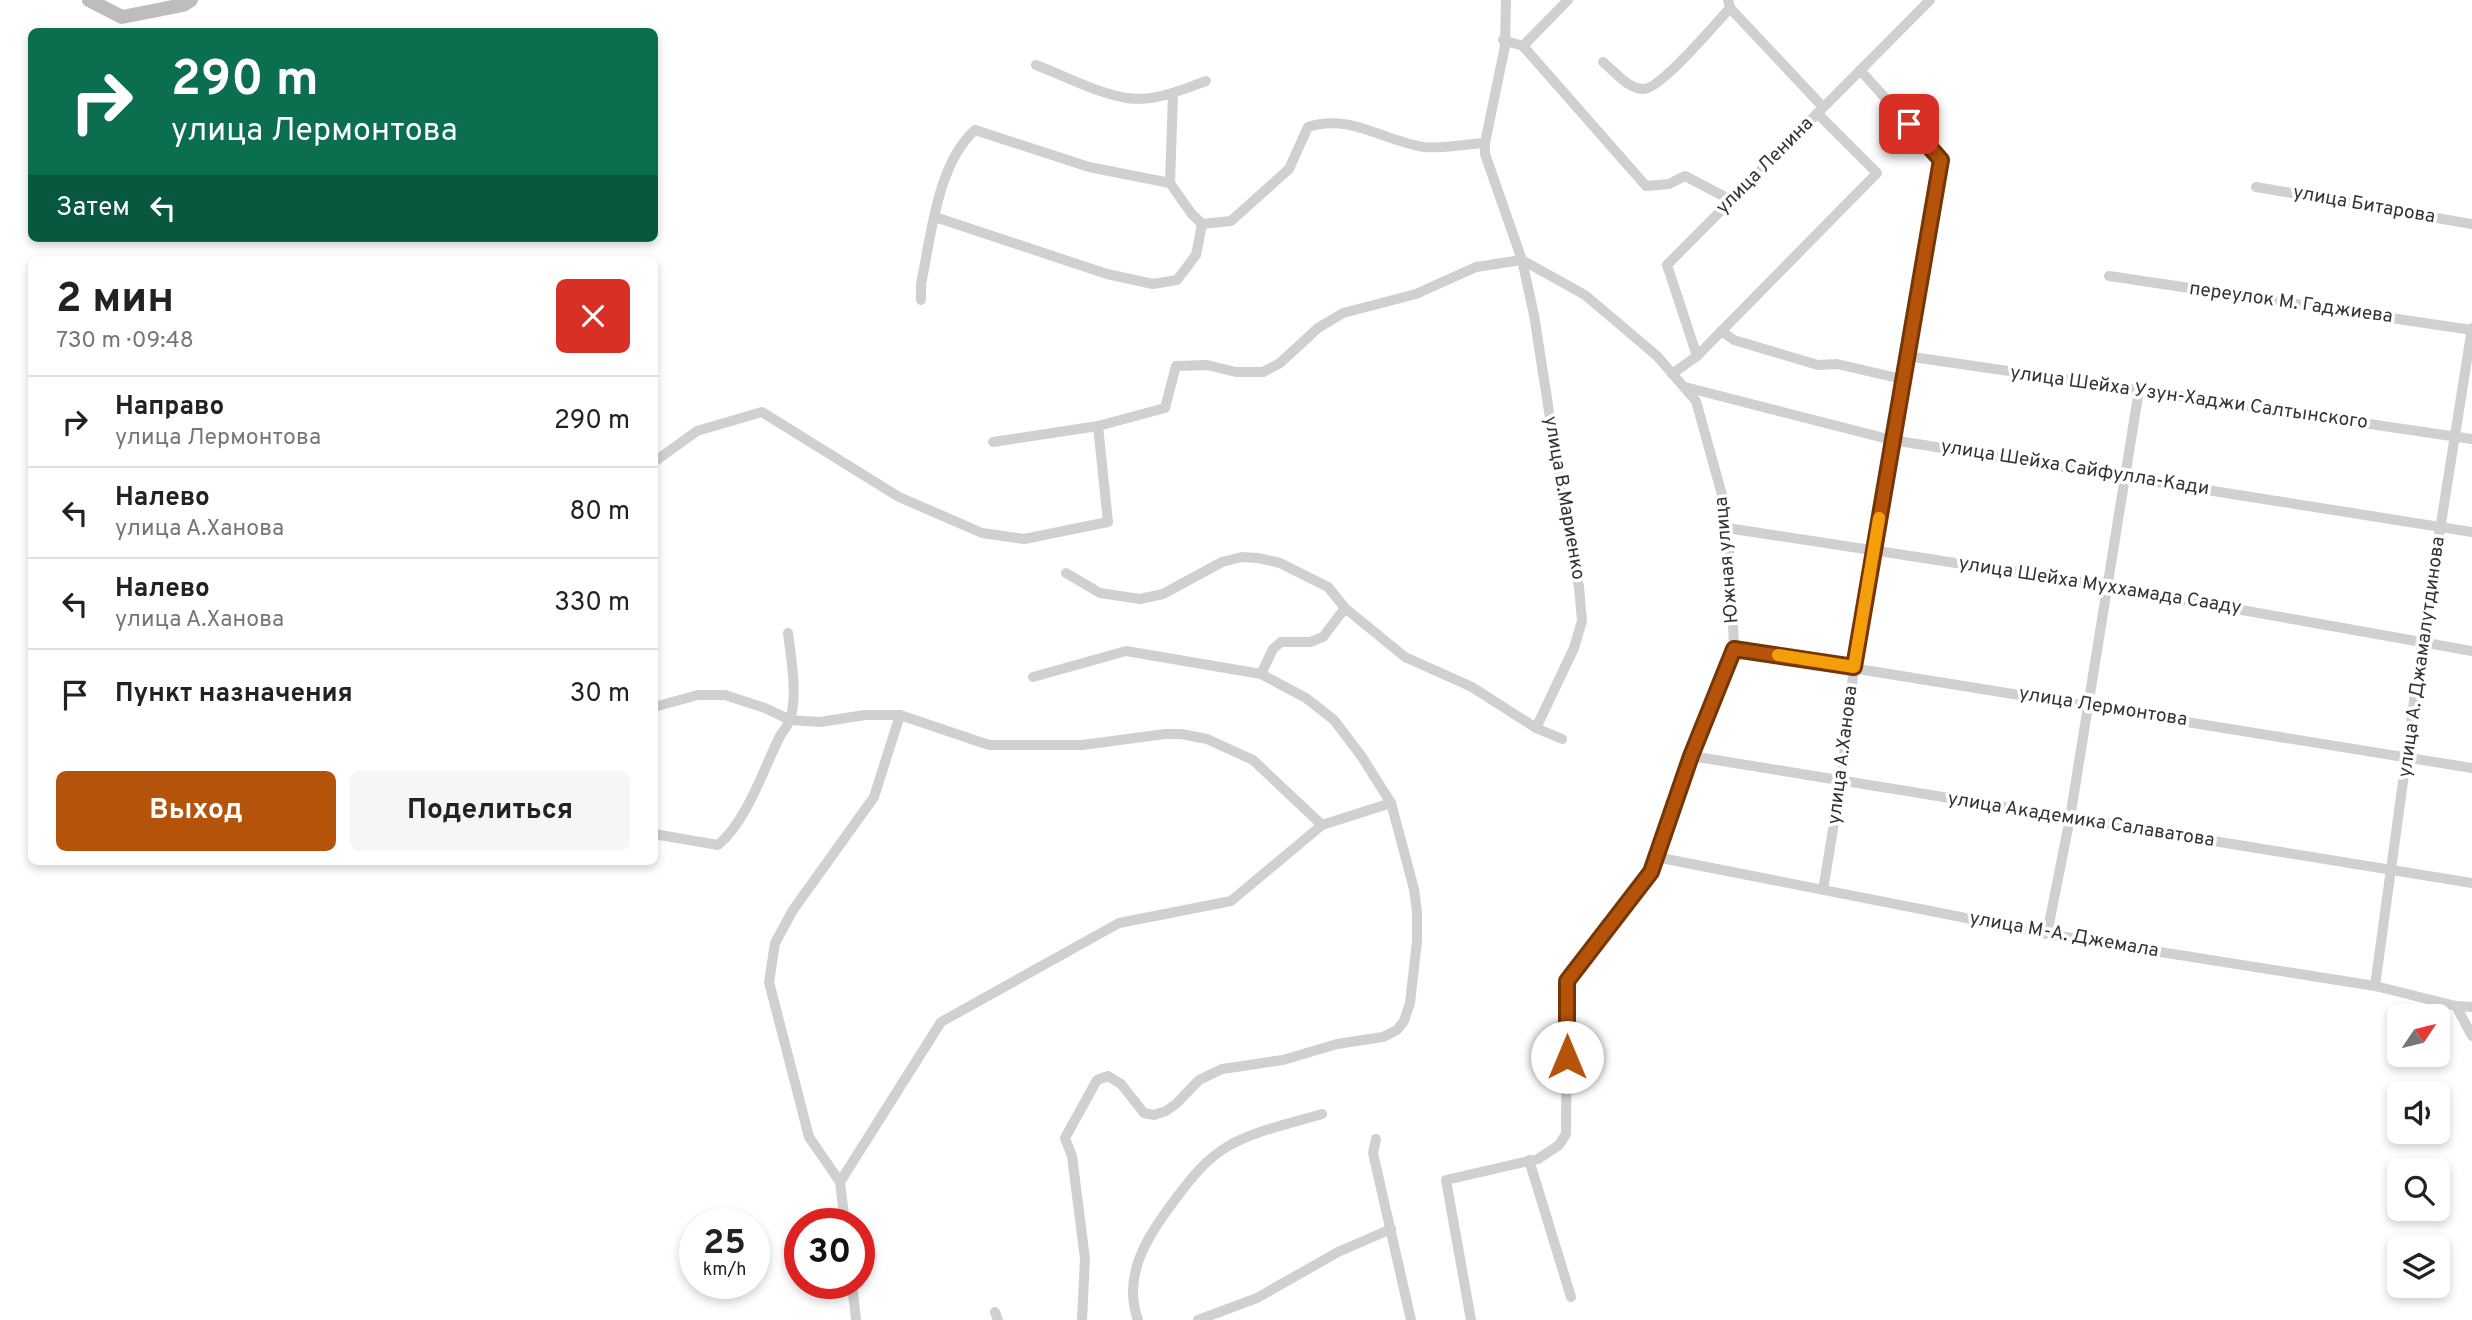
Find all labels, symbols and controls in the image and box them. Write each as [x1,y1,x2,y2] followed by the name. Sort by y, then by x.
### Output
[171,51,319,113] text: 290 m
[56,56,147,147] icon: right
[1879,94,1939,154] pin
[1890,105,1928,143] icon: arrive
[171,112,458,152] text: улица Лермонтова
[1711,112,1819,220] street label: улица Ленина
[2291,181,2437,229] street label: улица Битарова
[144,189,182,227] icon: left
[56,192,130,225] text: Затем
[56,274,174,327] text: 2 мин
[2188,277,2394,329] street label: переулок М. Гаджиева
[556,279,630,353] button: close
[56,327,194,356] text: 730 m · 09:48
[2009,361,2369,435] street label: улица Шейха Узун-Хаджи Салтынского
[115,391,224,424] text: Направо
[56,403,94,441] icon: right
[554,405,630,438] text: 290 m
[1538,414,1590,582] street label: улица В.Мариенко
[115,424,321,453] text: улица Лермонтова
[1939,435,2211,501] street label: улица Шейха Сайфулла-Кади
[115,482,210,515] text: Налево
[56,494,94,532] icon: left
[570,496,630,529] text: 80 m
[1710,496,1744,624] street label: Южная улица
[115,515,284,544] text: улица А.Ханова
[2393,535,2451,779] street label: улица А. Джамалутдинова
[1957,552,2243,620] street label: улица Шейха Муххамада Сааду
[115,573,210,606] text: Налево
[56,585,94,623] icon: left
[554,587,630,620] text: 330 m
[115,606,284,635] text: улица А.Ханова
[56,676,94,714] icon: arrive
[115,678,353,711] text: Пункт назначения
[570,678,630,711] text: 30 m
[2017,682,2189,732] street label: улица Лермонтова
[1823,684,1863,826] street label: улица А.Ханова
[56,771,336,851] button: Выход
[350,771,630,851] button: Поделиться
[1946,787,2216,853] street label: улица Академика Салаватова
[1967,907,2161,963] street label: улица М-А. Джемала
[2387,1004,2450,1068] north arrow
[2387,1004,2450,1298] map controls
[1530,1020,1604,1094] position arrow
[2387,1081,2450,1144] button: sound
[2387,1158,2450,1221] button: search
[784,1208,875,1299] speed limit sign: 30
[703,1222,746,1266] text: 25
[2387,1235,2450,1298] button: layers
[703,1259,746,1282] text: km/h

